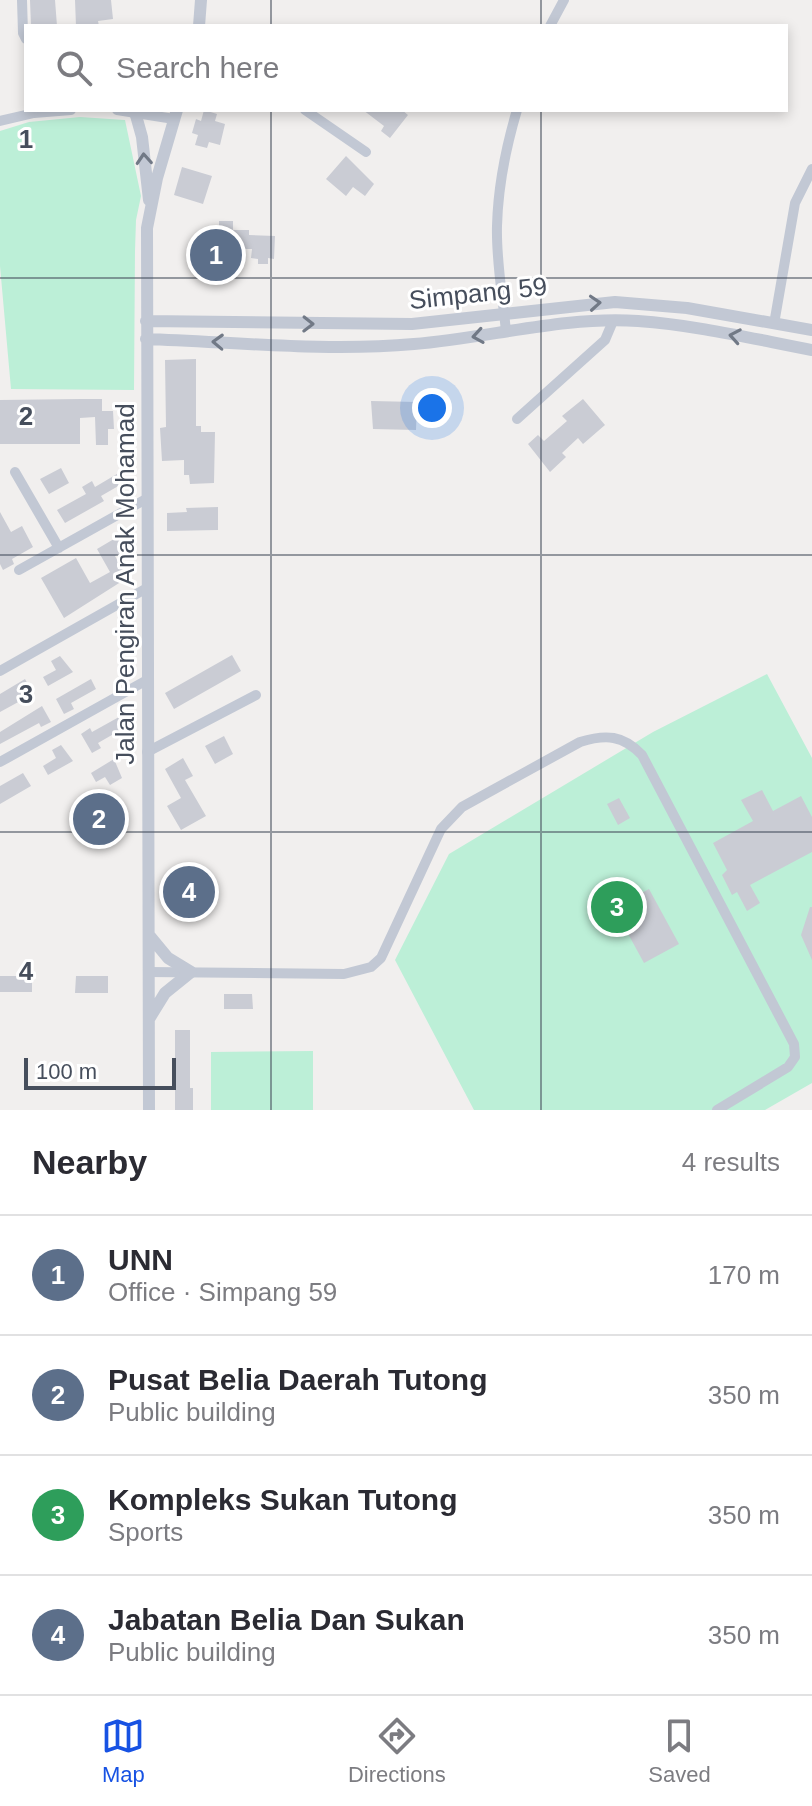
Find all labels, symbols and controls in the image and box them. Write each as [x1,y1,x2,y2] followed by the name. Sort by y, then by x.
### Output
[24,24,788,112] search box
[52,46,96,90] icon: search
[116,51,279,84] text: Search here
[19,124,33,154] text: 1
[136,152,153,165] one-way arrow
[190,225,242,285] pin: 1
[407,271,549,315] street label: Simpang 59
[589,295,602,312] one-way arrow
[302,315,315,333] one-way arrow
[471,327,484,344] one-way arrow
[728,328,742,345] one-way arrow
[211,333,224,350] one-way arrow
[412,388,452,428] your location
[19,401,33,431] text: 2
[110,403,140,765] street label: Jalan Pengiran Anak Mohamad
[19,679,33,709] text: 3
[73,789,125,849] pin: 2
[163,862,215,922] pin: 4
[591,877,643,937] pin: 3
[19,956,34,986] text: 4
[24,1054,176,1090] scale bar
[36,1059,97,1084] text: 100 m
[32,1143,147,1181] text: Nearby
[682,1147,780,1177] text: 4 results
[108,1243,173,1276] text: UNN
[51,1260,65,1290] text: 1
[708,1260,780,1290] text: 170 m
[108,1277,337,1307] text: Office · Simpang 59
[108,1363,488,1396] text: Pusat Belia Daerah Tutong
[51,1380,65,1410] text: 2
[708,1380,780,1410] text: 350 m
[108,1397,276,1427] text: Public building
[108,1483,457,1516] text: Kompleks Sukan Tutong
[51,1500,65,1530] text: 3
[708,1500,780,1530] text: 350 m
[108,1517,183,1547] text: Sports
[108,1603,465,1636] text: Jabatan Belia Dan Sukan
[51,1620,65,1650] text: 4
[708,1620,780,1650] text: 350 m
[108,1637,276,1667] text: Public building
[101,1714,145,1788] tab: Map
[348,1714,446,1788] tab: Directions
[648,1714,711,1788] tab: Saved

